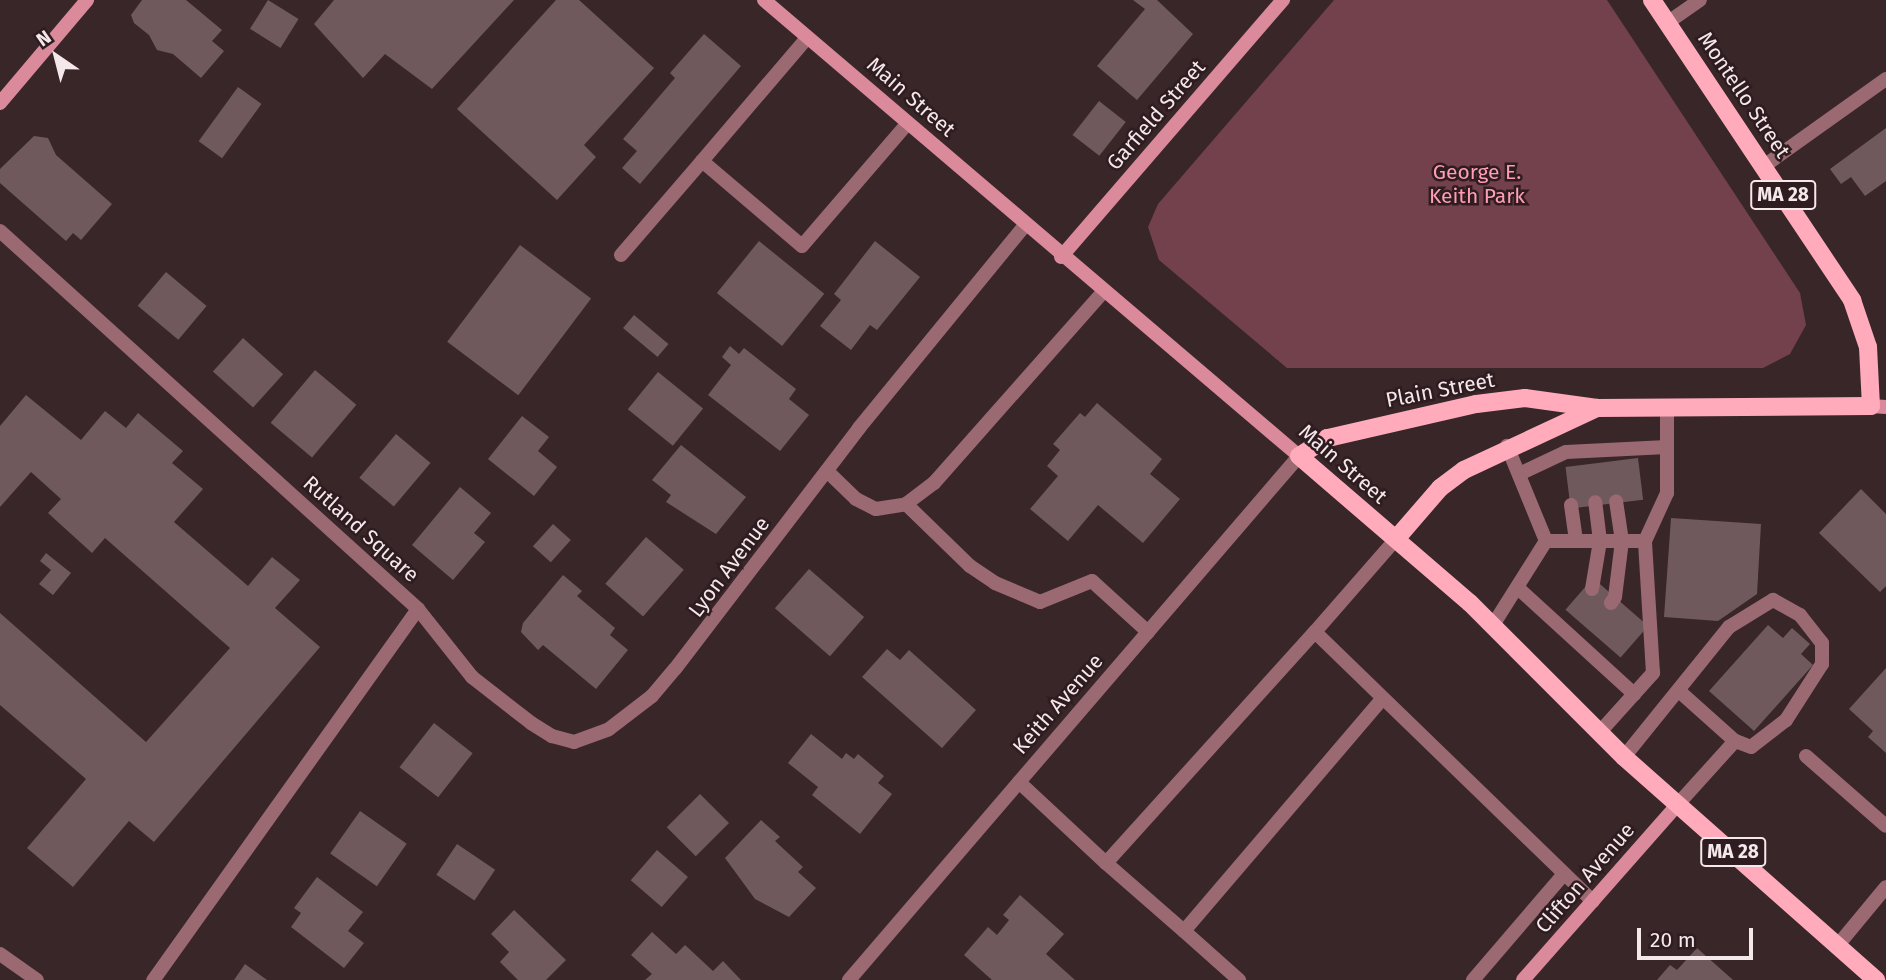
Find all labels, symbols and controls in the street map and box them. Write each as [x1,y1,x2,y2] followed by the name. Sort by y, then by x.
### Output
[21,21,91,91] north arrow
[32,25,55,51] text: N
[1693,27,1795,163] street label: Montello Street
[862,52,960,142] street label: Main Street
[1101,55,1211,175] street label: Garfield Street
[1429,159,1525,209] park label: George E. Keith Park
[1750,180,1816,210] road number: MA 28
[1383,367,1497,413] street label: Plain Street
[1294,419,1392,509] street label: Main Street
[298,471,424,587] street label: Rutland Square
[683,512,775,622] street label: Lyon Avenue
[1008,649,1108,759] street label: Keith Avenue
[1530,818,1640,938] street label: Clifton Avenue
[1700,836,1766,867] road number: MA 28
[1641,914,1756,958] scale bar
[1650,927,1696,953] text: 20 m

